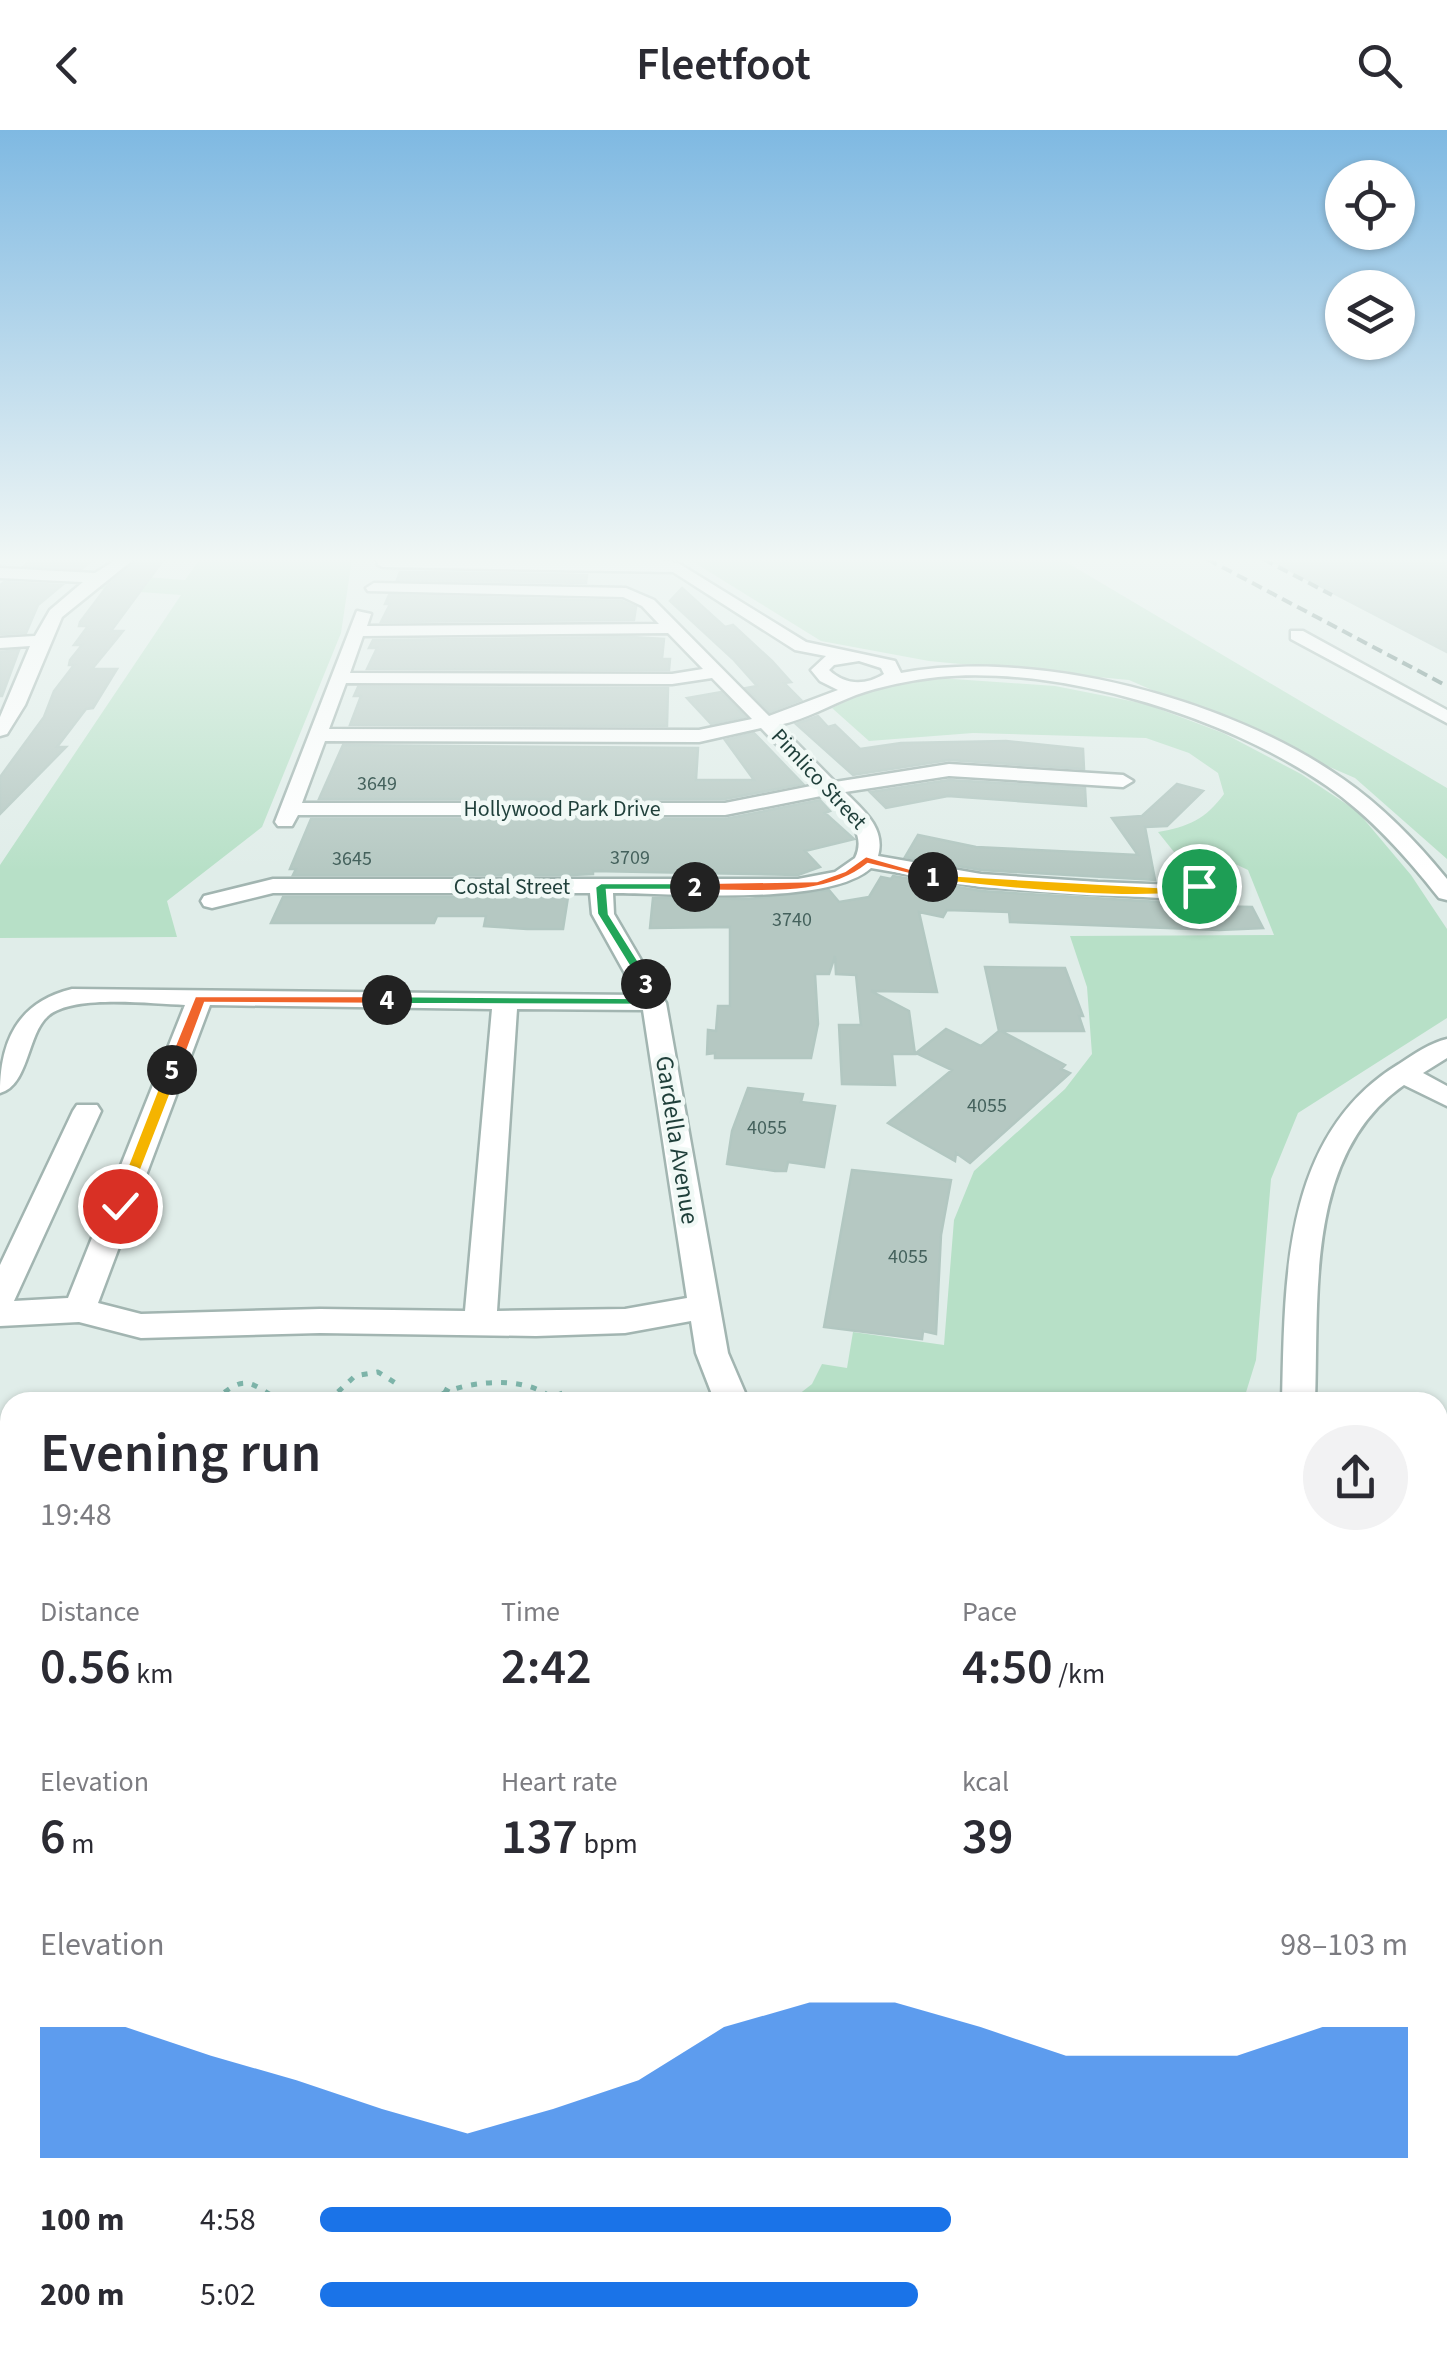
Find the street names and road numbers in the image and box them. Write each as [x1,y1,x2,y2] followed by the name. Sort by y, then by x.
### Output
[764,721,875,837] street label: Pimlico Street
[463,793,661,825] street label: Hollywood Park Drive
[454,871,571,903] street label: Costal Street
[646,1053,708,1227] street label: Gardella Avenue

